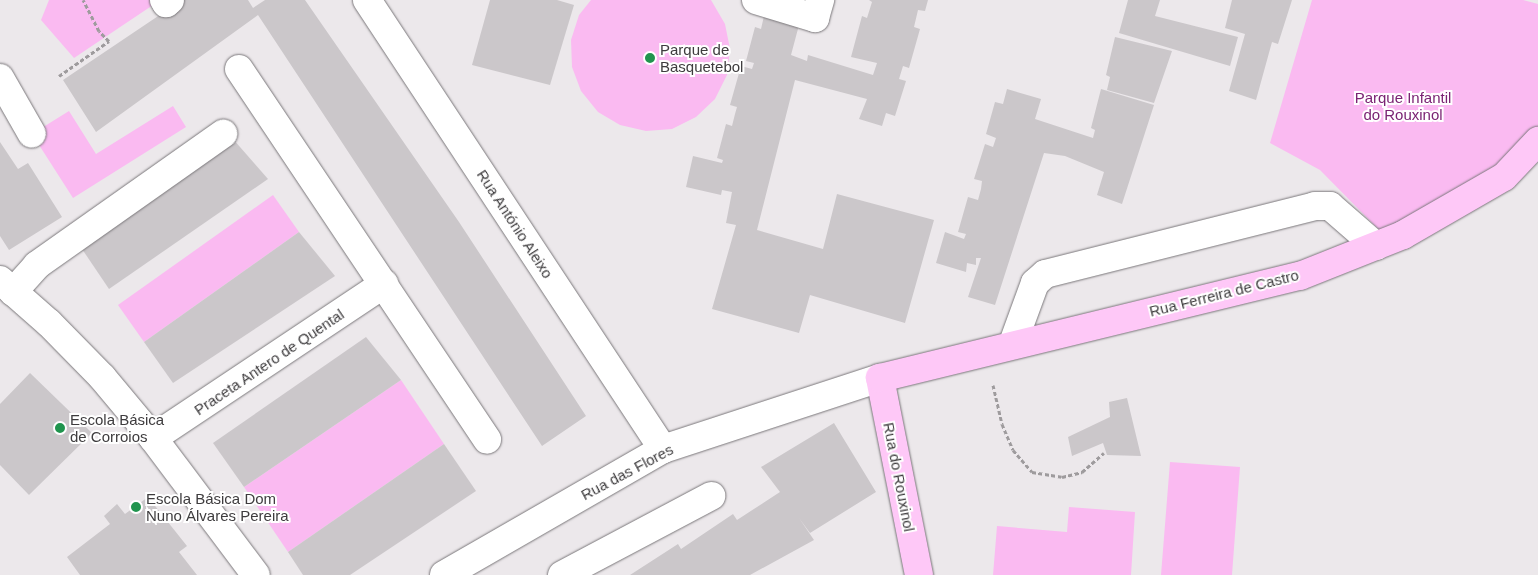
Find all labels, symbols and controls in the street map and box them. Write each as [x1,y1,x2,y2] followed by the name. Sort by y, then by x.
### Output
[660,40,743,75] place label: Parque de Basquetebol
[644,52,656,64] marker: Parque de Basquetebol
[1355,88,1451,123] park label: Parque Infantil do Rouxinol
[473,166,557,282] street label: Rua António Aleixo
[1147,266,1301,320] street label: Rua Ferreira de Castro
[190,305,348,419] street label: Praceta Antero de Quental
[70,410,164,445] place label: Escola Básica de Corroios
[880,421,918,533] street label: Rua do Rouxinol
[54,422,66,434] marker: Escola Básica de Corroios
[578,440,676,504] street label: Rua das Flores
[146,489,289,524] place label: Escola Básica Dom Nuno Álvares Pereira
[130,501,142,513] marker: Escola Básica Dom Nuno Álvares Pereira

